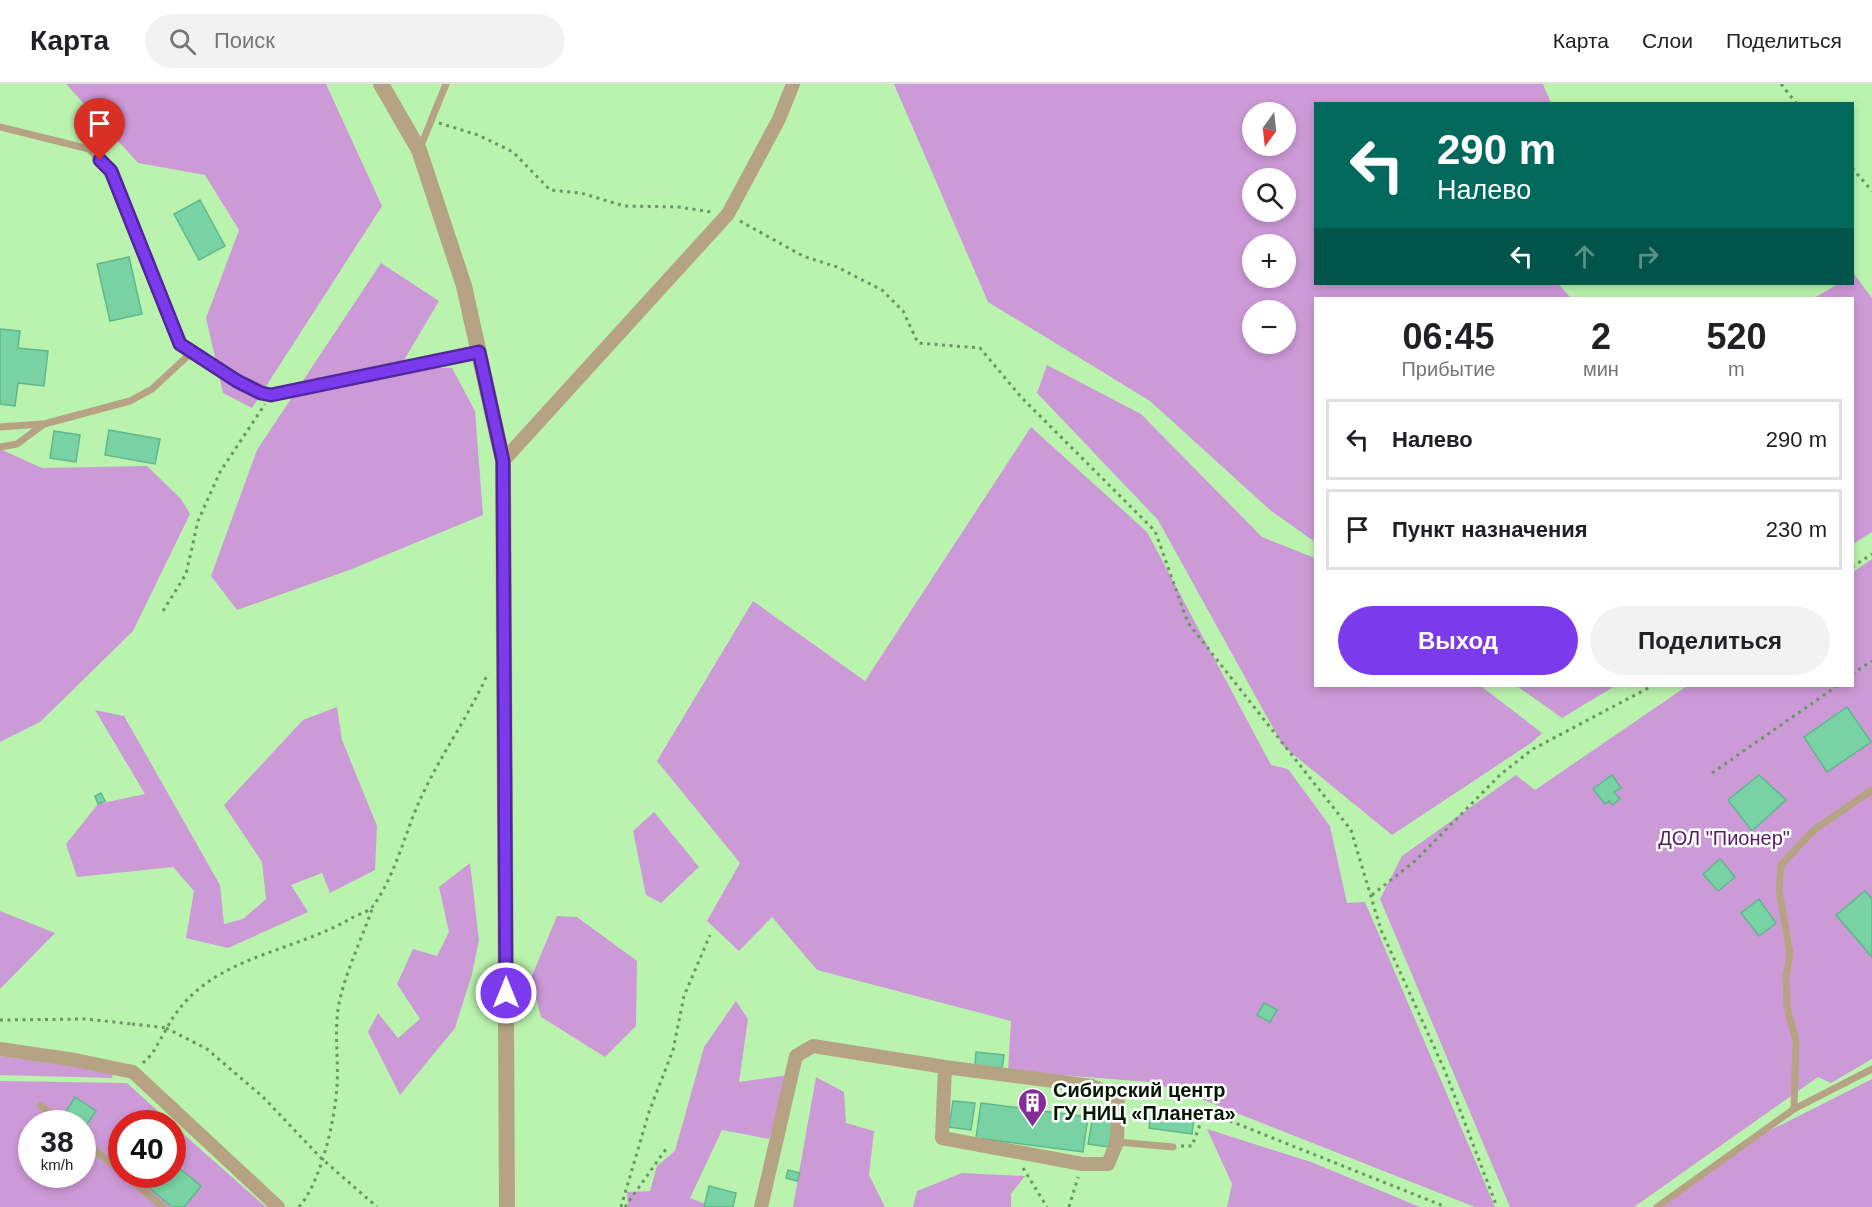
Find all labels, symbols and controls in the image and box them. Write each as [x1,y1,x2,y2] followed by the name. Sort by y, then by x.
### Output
[145,14,565,68] search box
[30,25,109,56] text: Карта
[166,25,199,58] icon: search
[214,28,275,53] text: Поиск
[1553,29,1609,52] text: Карта
[1642,29,1693,52] text: Слои
[1726,29,1842,52] text: Поделиться
[74,98,125,160] pin
[1242,102,1296,156] north arrow
[1242,102,1296,354] map controls
[83,107,116,140] icon: arrive
[1338,126,1416,204] icon: left
[1437,126,1556,173] text: 290 m
[1242,168,1296,222] button: search
[1437,175,1531,205] text: Налево
[1242,234,1296,288] button: +
[1505,240,1538,273] icon: left
[1568,240,1601,273] icon: ahead
[1631,240,1664,273] icon: right
[1242,300,1296,354] button: −
[1402,316,1495,357] text: 06:45
[1591,316,1611,357] text: 2
[1706,316,1766,357] text: 520
[1401,358,1495,380] text: Прибытие
[1583,358,1619,380] text: мин
[1728,358,1745,380] text: m
[1341,423,1374,456] icon: left
[1392,427,1473,452] text: Налево
[1766,427,1827,452] text: 290 m
[1341,513,1374,546] icon: arrive
[1392,517,1588,542] text: Пункт назначения
[1766,517,1827,542] text: 230 m
[1338,606,1578,675] button: Выход
[1590,606,1830,675] button: Поделиться
[1658,827,1790,849] park label: ДОЛ "Пионер"
[474,961,538,1025] position arrow
[1053,1079,1236,1124] place label: Сибирский центр ГУ НИЦ «Планета»
[1016,1086,1048,1128] building icon: Сибирский центр ГУ НИЦ «Планета»
[108,1110,186,1188] speed limit sign: 40
[40,1125,74,1158] text: 38
[41,1156,73,1173] text: km/h

